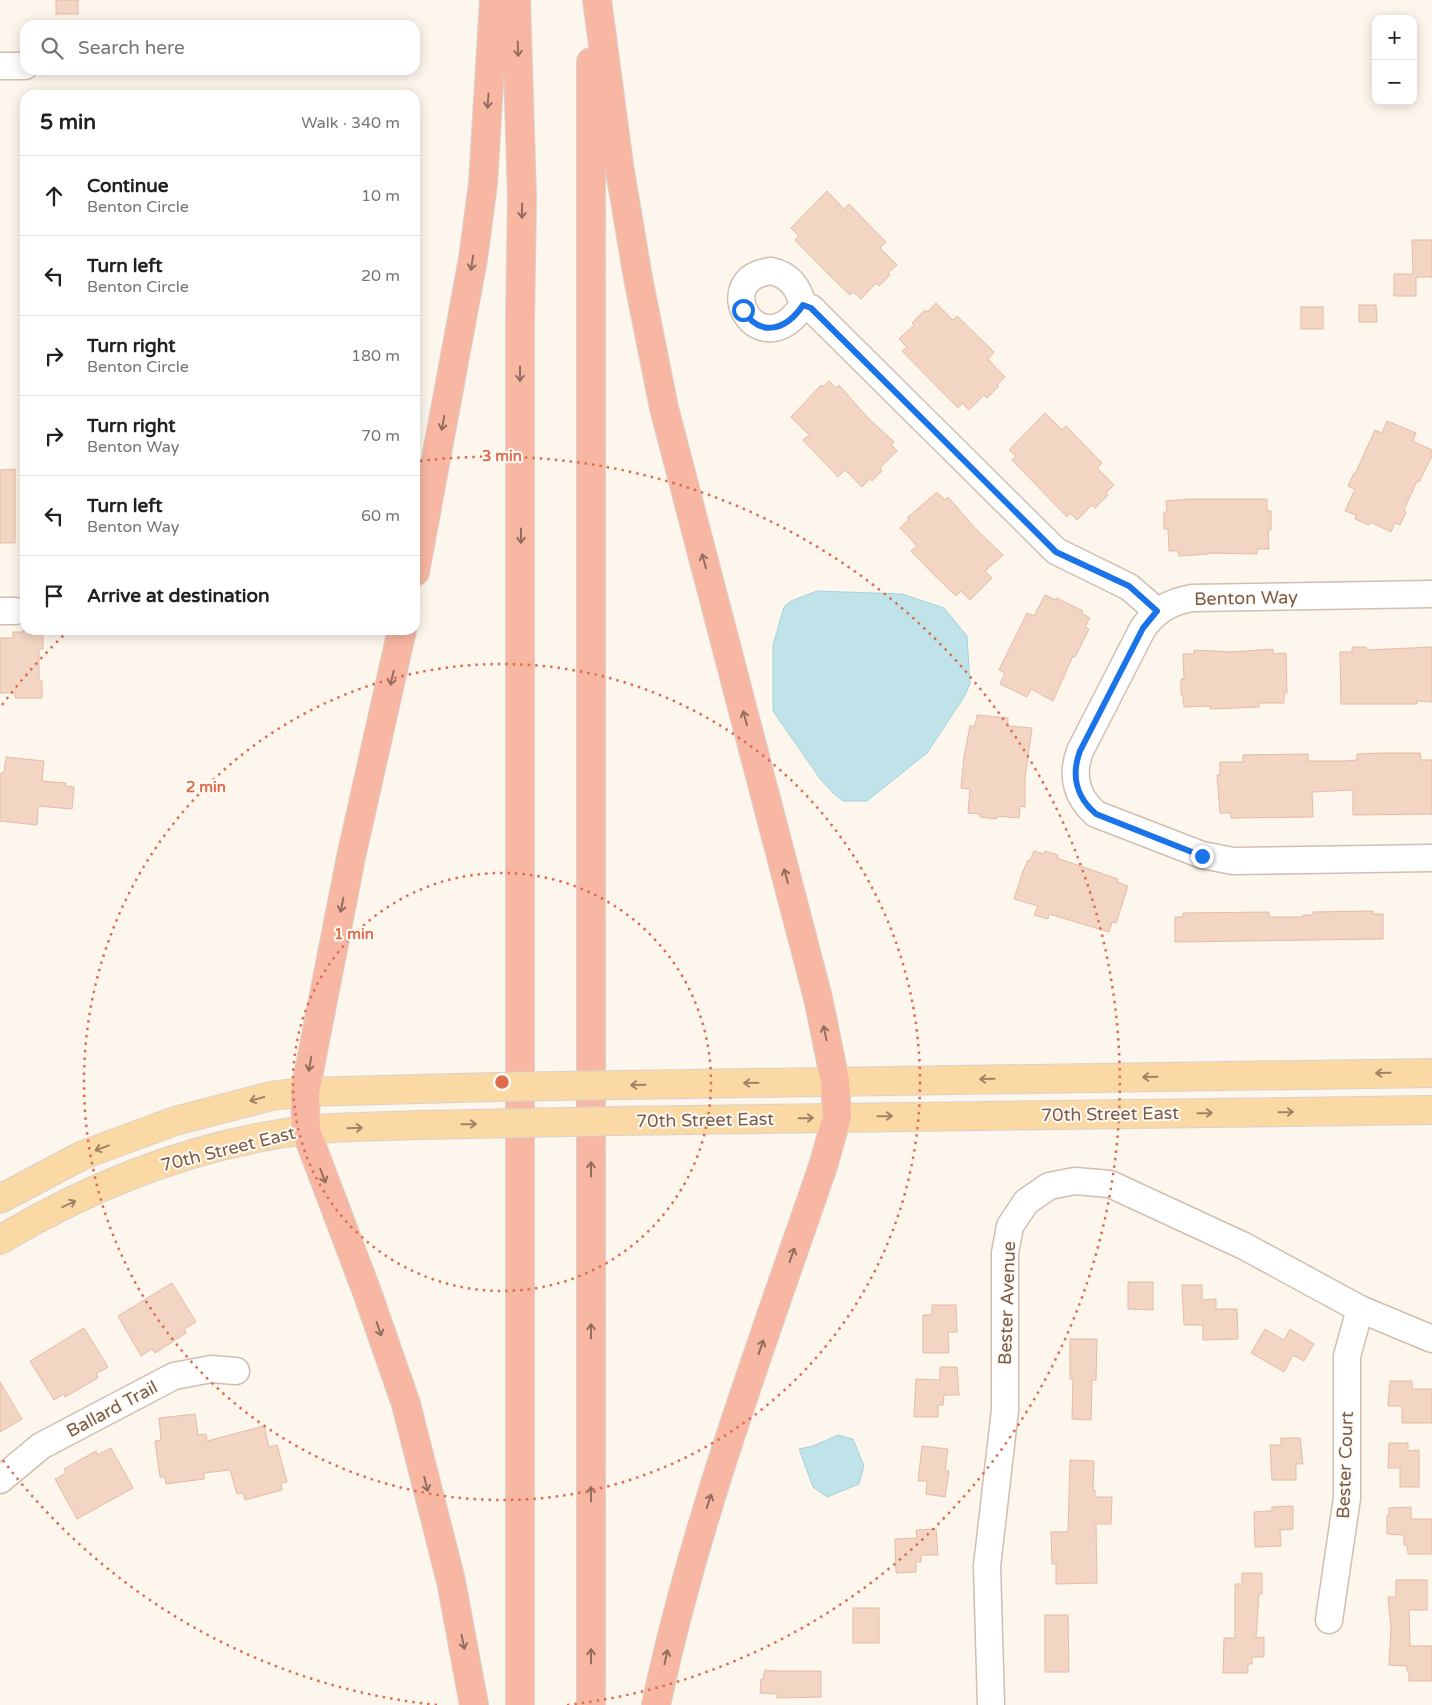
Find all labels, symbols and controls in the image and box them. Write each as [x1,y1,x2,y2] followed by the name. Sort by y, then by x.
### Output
[1372,15,1417,105] map controls
[1372,15,1417,60] button: +
[20,20,420,75] search box
[38,34,66,62] icon: search
[78,37,185,59] text: Search here
[513,40,522,56] one-way arrow
[1372,60,1417,105] button: −
[483,93,492,109] one-way arrow
[40,110,96,135] text: 5 min
[301,113,400,133] text: Walk · 340 m
[87,175,169,197] text: Continue
[40,182,68,210] icon: ahead
[361,186,400,206] text: 10 m
[87,197,189,217] text: Benton Circle
[517,202,527,219] one-way arrow
[466,254,476,270] one-way arrow
[87,255,163,277] text: Turn left
[40,262,68,290] icon: left
[361,266,400,286] text: 20 m
[87,277,189,297] text: Benton Circle
[732,299,755,322] route start
[87,335,175,357] text: Turn right
[40,342,68,370] icon: right
[351,346,400,366] text: 180 m
[87,357,189,377] text: Benton Circle
[515,365,525,381] one-way arrow
[438,414,448,430] one-way arrow
[87,415,175,437] text: Turn right
[40,422,68,450] icon: right
[361,426,400,446] text: 70 m
[87,437,179,457] text: Benton Way
[482,447,522,465] text: 3 min
[87,495,163,517] text: Turn left
[40,502,68,530] icon: left
[361,506,400,526] text: 60 m
[87,517,179,537] text: Benton Way
[516,528,526,544] one-way arrow
[698,554,708,570] one-way arrow
[40,582,68,610] icon: arrive
[87,585,270,607] text: Arrive at destination
[1194,586,1298,610] street label: Benton Way
[387,669,396,685] one-way arrow
[739,711,749,727] one-way arrow
[186,778,226,796] text: 2 min
[1191,845,1214,868] route end
[780,868,790,884] one-way arrow
[337,896,346,912] one-way arrow
[334,925,374,943] text: 1 min
[820,1026,829,1042] one-way arrow
[305,1056,315,1072] one-way arrow
[1376,1069,1392,1078] one-way arrow
[1142,1072,1158,1081] one-way arrow
[493,1073,511,1091] centre of rings
[980,1074,996,1084] one-way arrow
[744,1078,760,1088] one-way arrow
[630,1080,646,1090] one-way arrow
[249,1095,265,1105] one-way arrow
[1041,1102,1179,1126] street label: 70th Street East
[1277,1107,1293,1116] one-way arrow
[636,1108,774,1132] street label: 70th Street East
[1197,1108,1213,1117] one-way arrow
[877,1112,893,1121] one-way arrow
[797,1113,813,1123] one-way arrow
[460,1119,476,1129] one-way arrow
[158,1122,298,1176] street label: 70th Street East
[346,1123,362,1132] one-way arrow
[95,1144,110,1153] one-way arrow
[586,1161,596,1178] one-way arrow
[319,1168,329,1183] one-way arrow
[61,1198,76,1208] one-way arrow
[994,1241,1020,1365] street label: Bester Avenue
[788,1248,797,1264] one-way arrow
[375,1321,385,1337] one-way arrow
[586,1323,596,1340] one-way arrow
[757,1339,766,1355] one-way arrow
[63,1376,161,1442] street label: Ballard Trail
[1332,1411,1358,1519] street label: Bester Court
[422,1476,431,1492] one-way arrow
[586,1486,596,1502] one-way arrow
[705,1493,715,1509] one-way arrow
[459,1634,469,1650] one-way arrow
[586,1649,596,1665] one-way arrow
[662,1650,671,1666] one-way arrow

